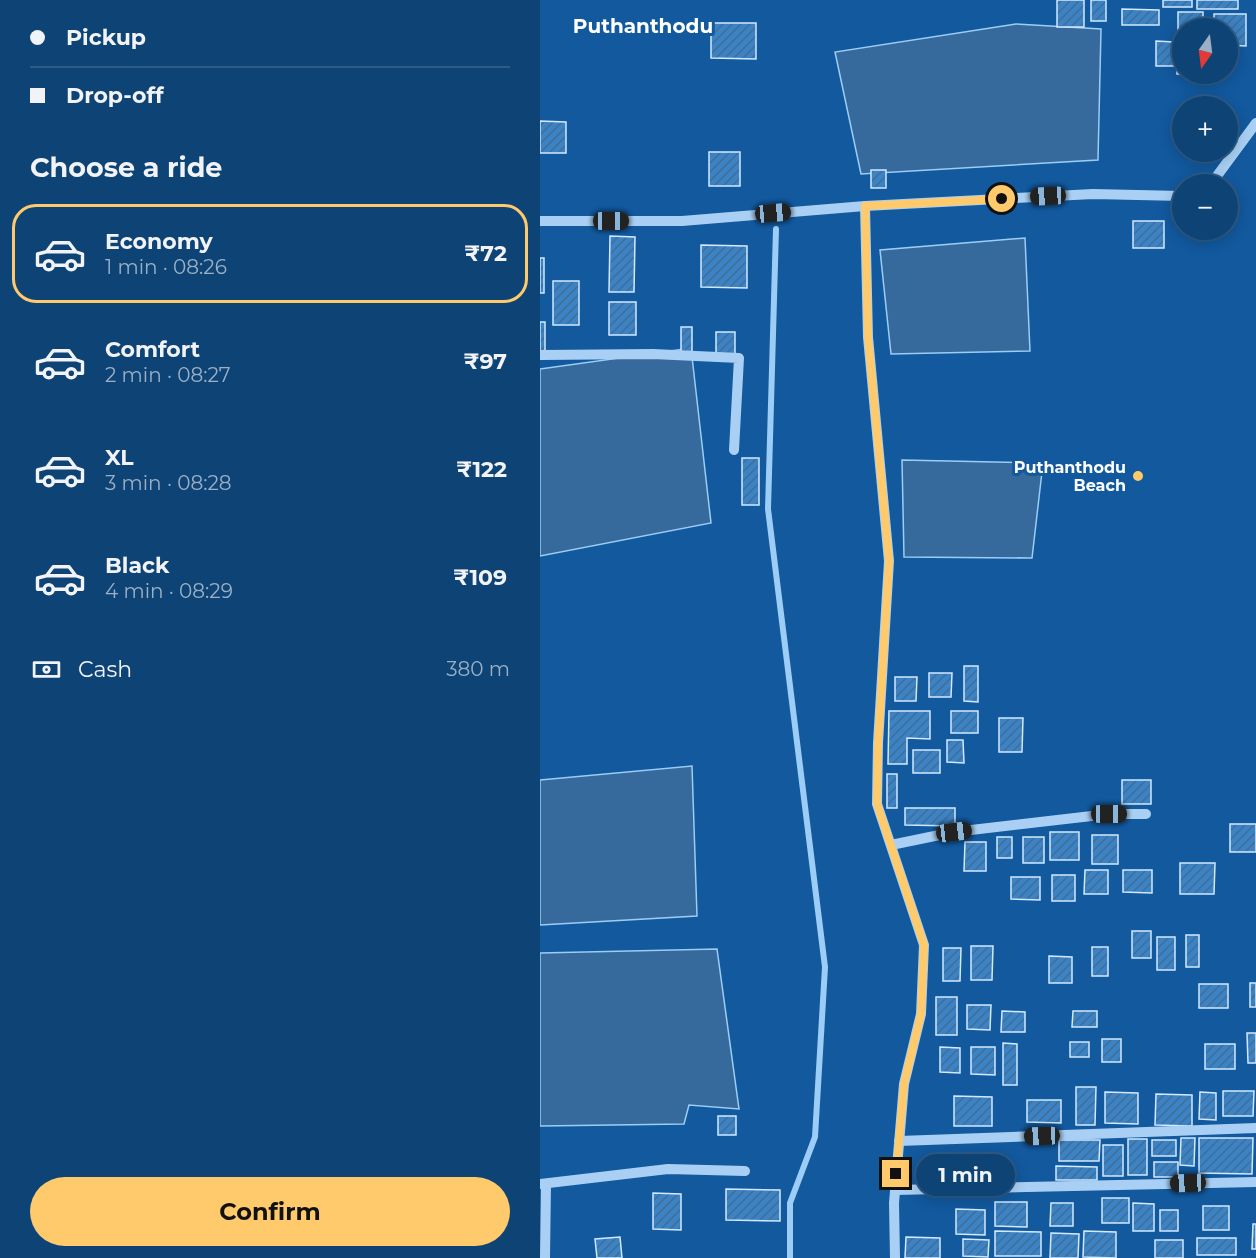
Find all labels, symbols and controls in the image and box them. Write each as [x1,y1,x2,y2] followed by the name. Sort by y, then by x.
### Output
[573,14,713,38] district label: Puthanthodu
[1172,18,1238,84] north arrow
[1172,18,1238,240] map controls
[66,24,146,51] text: Pickup
[66,82,164,109] text: Drop-off
[1172,96,1238,162] button: +
[30,151,222,184] text: Choose a ride
[1172,174,1238,240] button: −
[988,185,1015,212] route start
[1030,186,1066,206] car
[754,202,792,224] car
[593,212,629,230] car
[33,227,87,281] icon: car
[105,228,213,255] text: Economy
[464,240,507,267] text: ₹72
[105,255,227,279] text: 1 min · 08:26
[33,335,87,389] icon: car
[105,336,200,363] text: Comfort
[463,348,507,375] text: ₹97
[105,363,231,387] text: 2 min · 08:27
[33,443,87,497] icon: car
[105,444,134,471] text: XL
[456,456,507,483] text: ₹122
[1014,458,1126,495] place label: Puthanthodu Beach
[1131,469,1145,483] marker: Puthanthodu Beach
[105,471,232,495] text: 3 min · 08:28
[33,551,87,605] icon: car
[105,552,169,579] text: Black
[453,564,507,591] text: ₹109
[105,579,233,603] text: 4 min · 08:29
[30,653,63,686] icon: cash
[78,656,132,683] text: Cash
[446,657,510,681] text: 380 m
[1091,805,1127,823] car
[935,821,973,843] car
[1024,1126,1060,1146] car
[917,1153,1016,1195] callout: 1 min
[882,1160,909,1187] route end
[938,1163,993,1187] text: 1 min
[1170,1173,1206,1193] car
[30,1177,510,1246] button: Confirm

